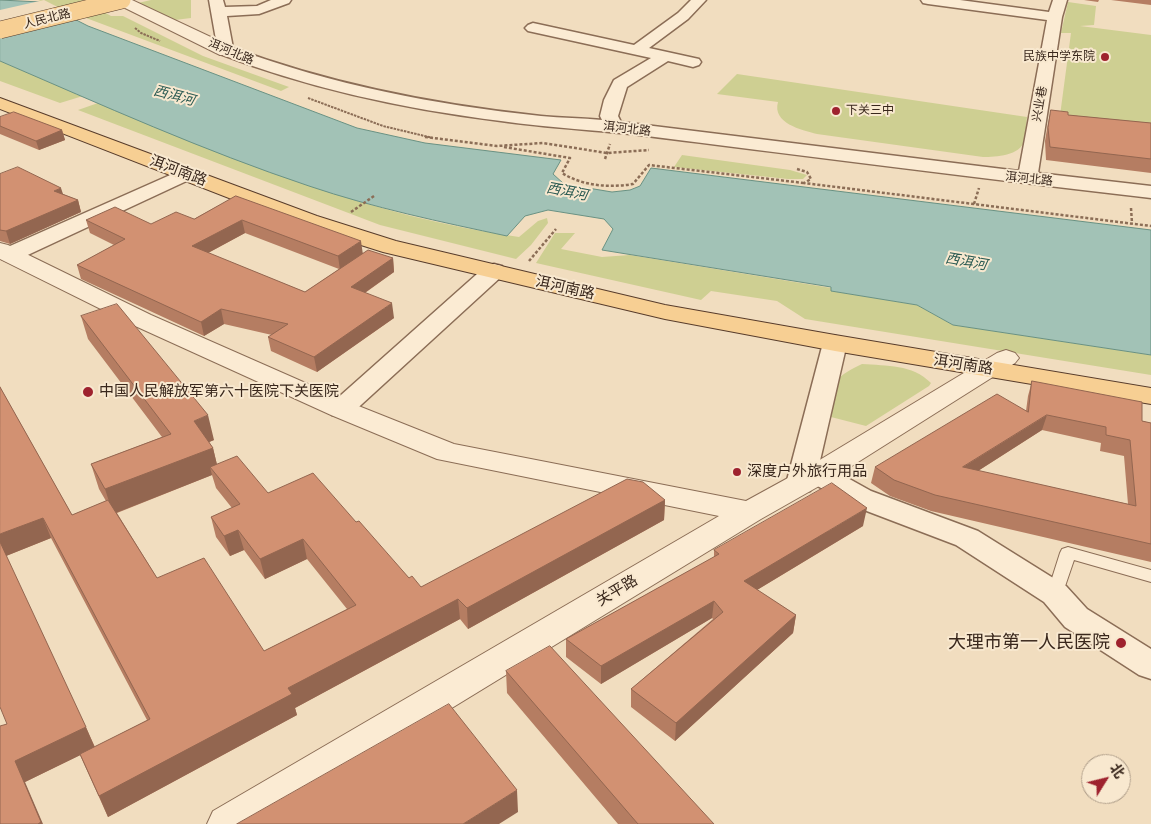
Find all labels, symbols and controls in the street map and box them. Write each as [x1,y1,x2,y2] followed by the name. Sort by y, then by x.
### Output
[22,6,72,32] street label: 人民北路
[206,36,256,68] street label: 洱河北路
[1023,50,1095,64] place label: 民族中学东院
[1099,51,1111,63] marker: 民族中学东院
[152,82,196,110] water label: 西洱河
[1030,85,1050,123] street label: 兴业巷
[846,104,894,118] place label: 下关三中
[830,105,842,117] marker: 下关三中
[602,119,652,139] street label: 洱河北路
[147,152,209,190] street label: 洱河南路
[1004,169,1054,189] street label: 洱河北路
[545,180,589,204] water label: 西洱河
[944,250,988,274] water label: 西洱河
[534,272,596,304] street label: 洱河南路
[932,351,994,379] street label: 洱河南路
[99,383,339,401] place label: 中国人民解放军第六十医院下关医院
[81,385,95,399] marker: 中国人民解放军第六十医院下关医院
[747,463,867,481] place label: 深度户外旅行用品
[731,466,743,478] marker: 深度户外旅行用品
[593,572,641,610] street label: 关平路
[948,632,1110,654] place label: 大理市第一人民医院
[1114,636,1128,650] marker: 大理市第一人民医院
[1081,754,1131,804] north arrow
[1106,759,1130,782] text: 北

